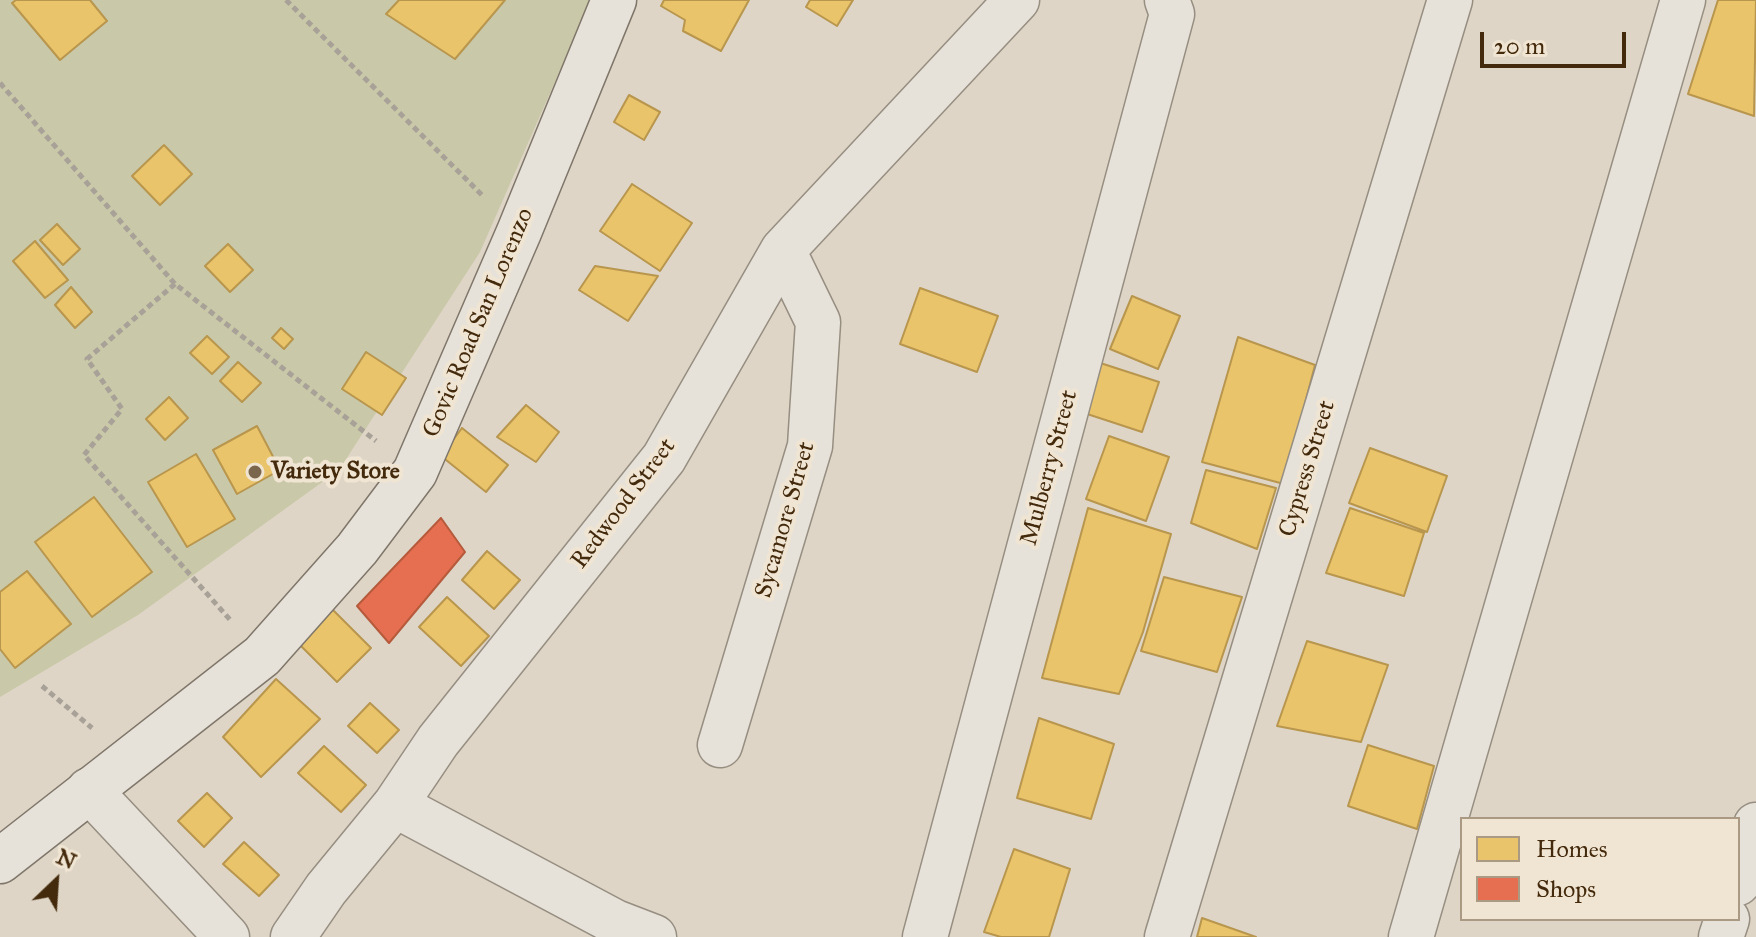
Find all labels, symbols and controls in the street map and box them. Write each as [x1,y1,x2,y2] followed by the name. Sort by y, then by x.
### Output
[1484,16,1630,66] scale bar
[1494,31,1545,61] text: 20 m
[418,204,540,442] street label: Govic Road San Lorenzo
[1015,387,1085,549] street label: Mulberry Street
[1274,398,1342,540] street label: Cypress Street
[566,433,682,575] street label: Redwood Street
[750,439,822,601] street label: Sycamore Street
[271,458,400,486] place label: Variety Store
[246,463,264,481] marker: Variety Store
[1460,817,1740,921] legend
[1536,834,1608,864] text: Homes
[16,841,96,921] north arrow
[52,843,81,875] text: N
[1536,874,1596,904] text: Shops

